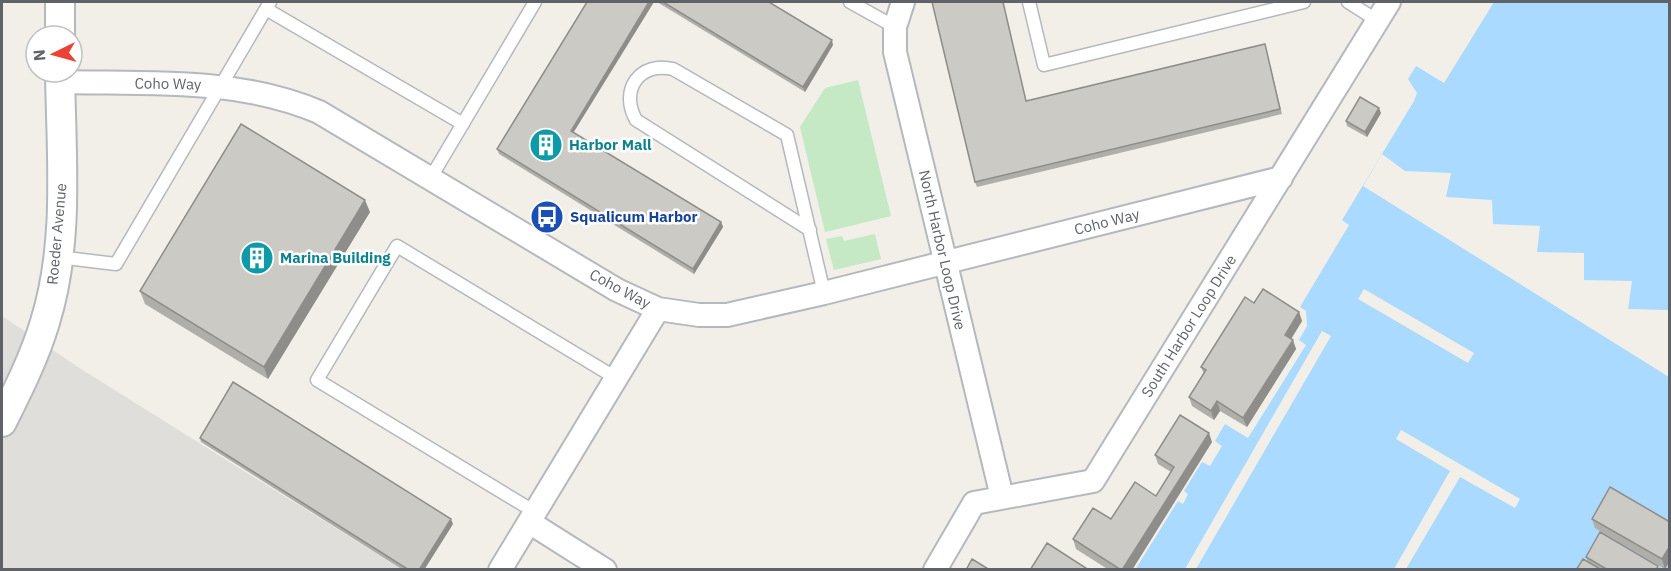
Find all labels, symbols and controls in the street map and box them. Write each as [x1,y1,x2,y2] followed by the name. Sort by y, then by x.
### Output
[24,24,84,84] north arrow
[29,49,50,62] text: N
[134,73,202,94] street label: Coho Way
[528,127,564,163] building icon: Harbor Mall
[569,135,652,154] place label: Harbor Mall
[915,168,970,332] street label: North Harbor Loop Drive
[43,182,70,286] street label: Roeder Avenue
[529,199,565,235] bus stop icon: Squalicum Harbor
[1072,204,1142,239] street label: Coho Way
[570,207,698,226] place label: Squalicum Harbor
[239,240,275,276] building icon: Marina Building
[280,248,391,267] place label: Marina Building
[1137,251,1240,401] street label: South Harbor Loop Drive
[586,264,655,313] street label: Coho Way

